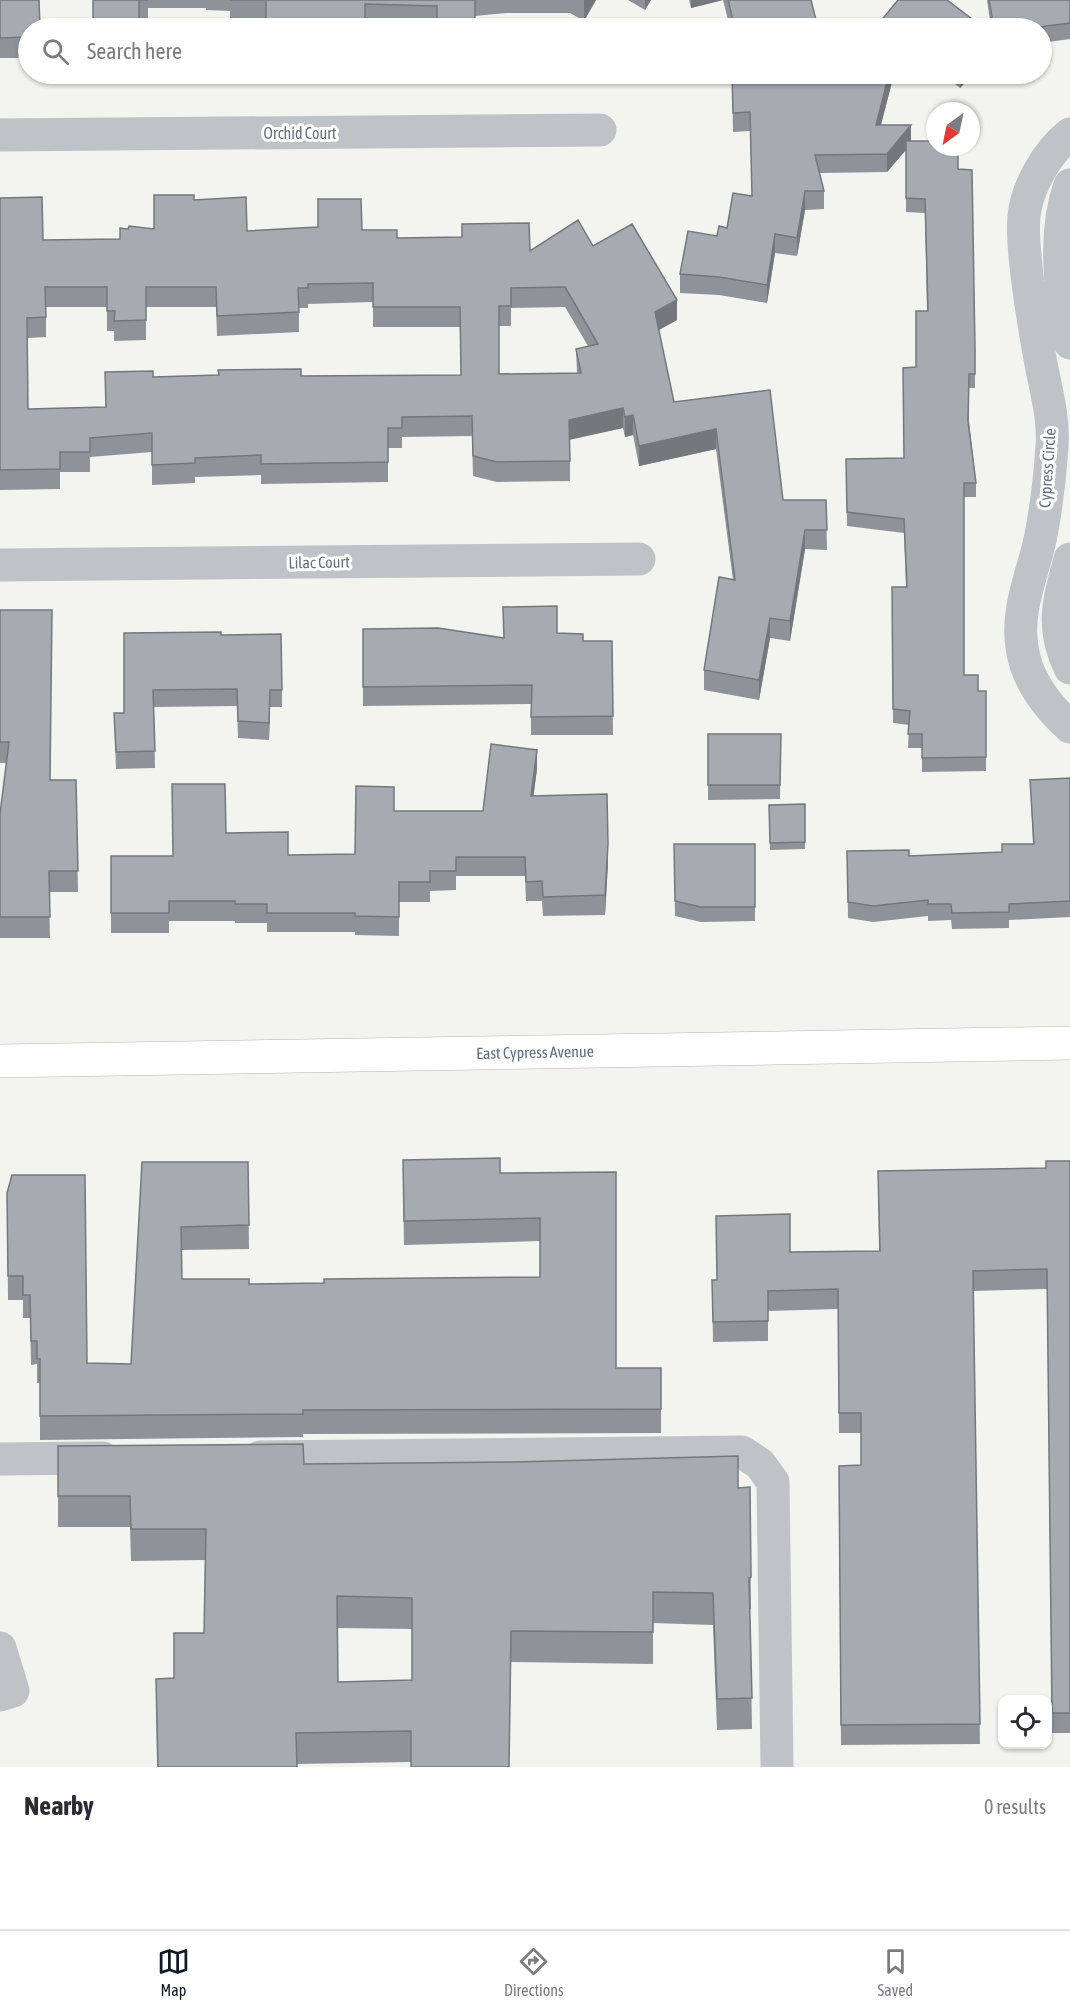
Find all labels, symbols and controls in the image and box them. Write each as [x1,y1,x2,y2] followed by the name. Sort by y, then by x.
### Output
[18,18,1052,84] search box
[39,35,72,68] icon: search
[87,38,182,64] text: Search here
[926,102,980,156] north arrow
[264,124,337,142] street label: Orchid Court
[1035,428,1060,508] street label: Cypress Circle
[288,552,350,572] street label: Lilac Court
[476,1042,594,1063] street label: East Cypress Avenue
[998,1695,1052,1749] map controls
[998,1695,1052,1749] button: locate
[24,1791,94,1821] text: Nearby
[984,1795,1046,1818] text: 0 results
[157,1945,190,1999] tab: Map
[504,1945,564,1999] tab: Directions
[878,1945,913,1999] tab: Saved

